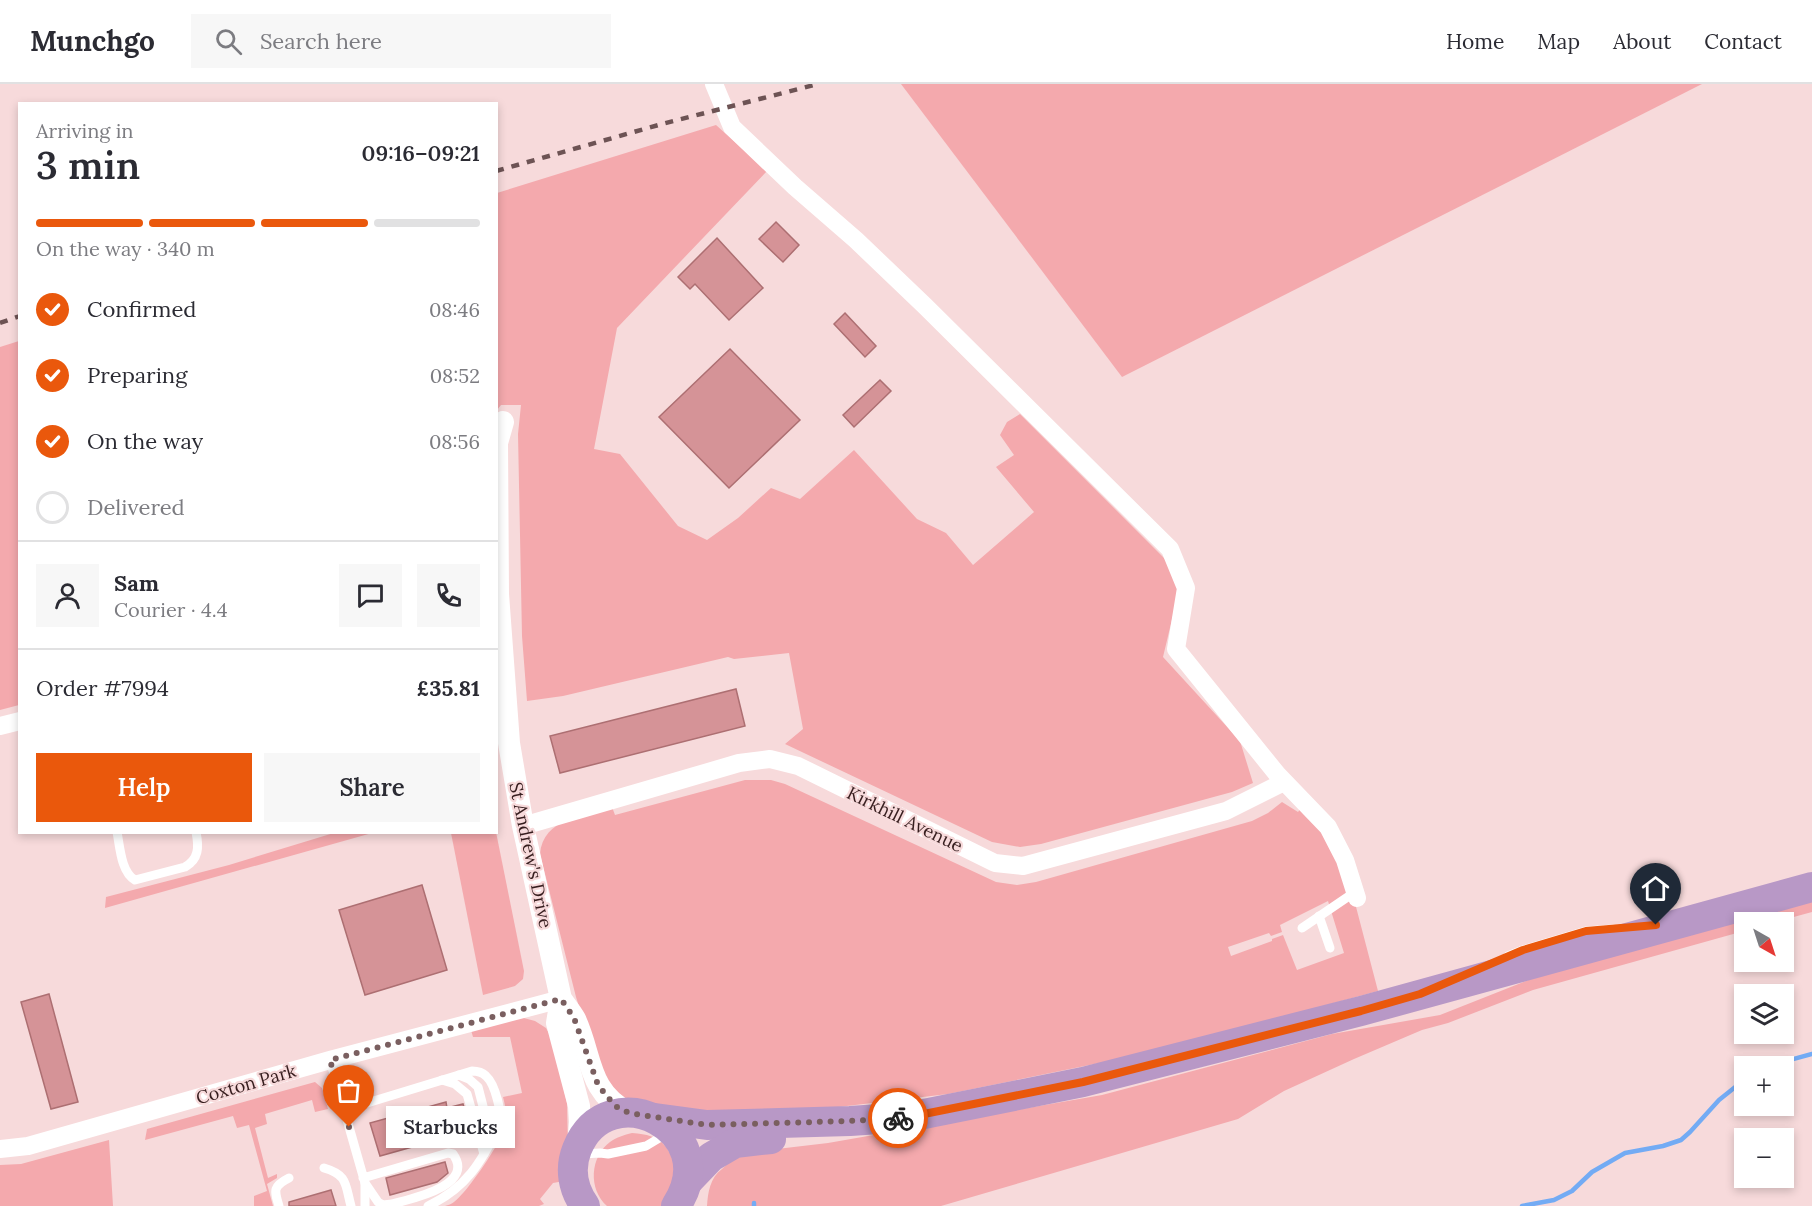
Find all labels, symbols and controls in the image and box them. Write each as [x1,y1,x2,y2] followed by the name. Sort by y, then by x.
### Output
[191,14,611,68] search box
[30,23,155,59] text: Munchgo
[212,25,245,58] icon: search
[260,27,382,55] text: Search here
[1446,28,1504,55] text: Home
[1537,28,1580,55] text: Map
[1613,28,1671,55] text: About
[1704,28,1782,55] text: Contact
[36,118,133,143] text: Arriving in
[362,139,480,167] text: 09:16–09:21
[36,140,140,190] text: 3 min
[36,236,215,261] text: On the way · 340 m
[36,293,69,326] icon: check
[87,295,196,323] text: Confirmed
[429,297,480,322] text: 08:46
[36,359,69,392] icon: check
[87,361,187,389] text: Preparing
[430,363,480,388] text: 08:52
[36,425,69,458] icon: check
[87,427,203,455] text: On the way
[429,429,480,454] text: 08:56
[87,493,185,521] text: Delivered
[36,564,99,627] button: person
[339,564,402,627] button: chat
[417,564,480,627] button: phone
[114,569,159,597] text: Sam
[114,597,228,622] text: Courier · 4.4
[36,674,169,702] text: Order #7994
[417,674,480,702] text: £35.81
[36,753,252,822] button: Help
[264,753,480,822] button: Share
[504,780,558,930] street label: St Andrew's Drive
[843,781,967,857] street label: Kirkhill Avenue
[1630,863,1681,925] pin
[1639,872,1672,905] icon: home
[1734,912,1794,972] north arrow
[1734,912,1794,1188] map controls
[1734,984,1794,1044] button: layers
[1734,1056,1794,1116] button: +
[193,1059,299,1109] street label: Coxton Park
[323,1065,374,1127] pin
[332,1074,365,1107] icon: bag
[868,1088,928,1148] courier
[882,1102,915,1135] icon: bike
[385,1106,514,1148] callout: Starbucks
[403,1114,498,1139] text: Starbucks
[1734,1128,1794,1188] button: −

